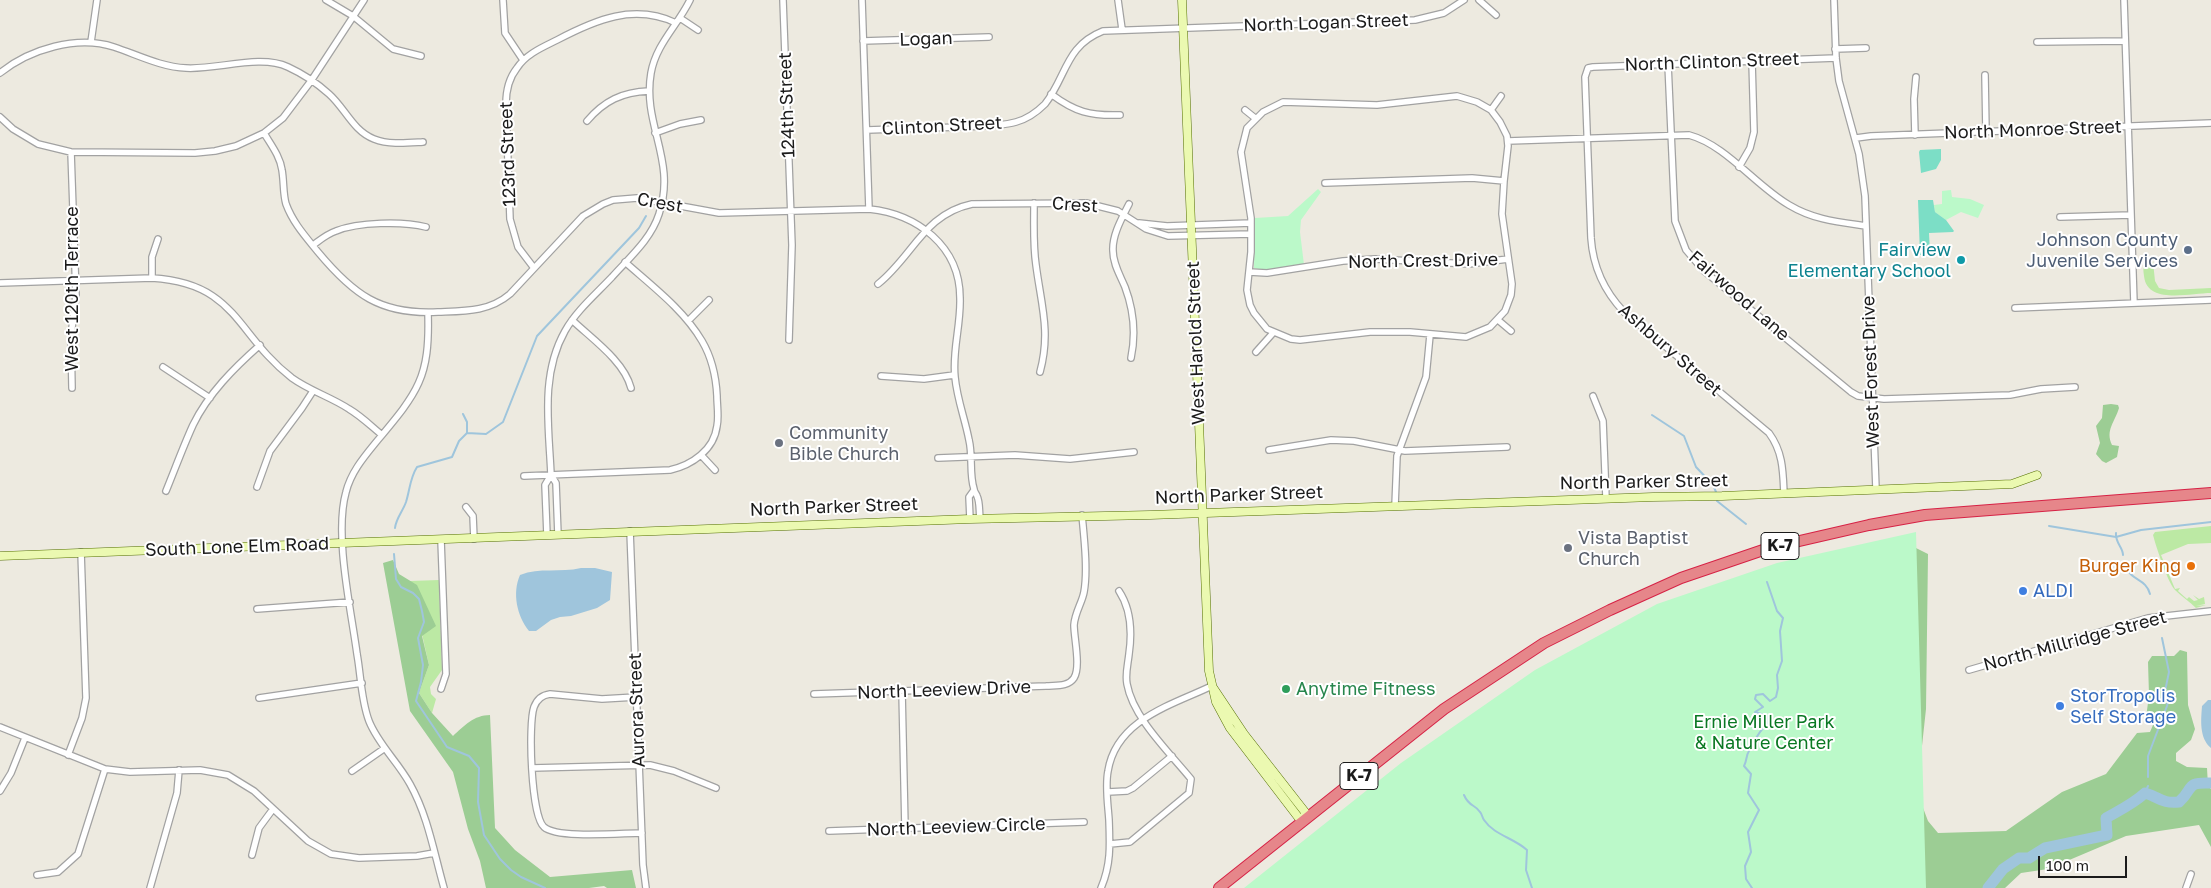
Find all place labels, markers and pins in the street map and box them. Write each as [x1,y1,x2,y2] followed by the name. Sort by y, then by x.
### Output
[2026,229,2178,272] place label: Johnson County Juvenile Services
[1787,239,1951,282] place label: Fairview Elementary School
[2182,244,2194,256] marker: Johnson County Juvenile Services
[1955,254,1967,266] marker: Fairview Elementary School
[789,422,899,464] place label: Community Bible Church
[773,437,785,449] marker: Community Bible Church
[1578,527,1688,570] place label: Vista Baptist Church
[1562,542,1574,554] marker: Vista Baptist Church
[2079,555,2181,577] place label: Burger King
[2185,560,2197,572] marker: Burger King
[2033,580,2074,602] place label: ALDI
[2017,585,2029,597] marker: ALDI
[1296,678,1436,700] place label: Anytime Fitness
[1280,683,1292,695] marker: Anytime Fitness
[2070,685,2176,728] place label: StorTropolis Self Storage
[2054,700,2066,712] marker: StorTropolis Self Storage

